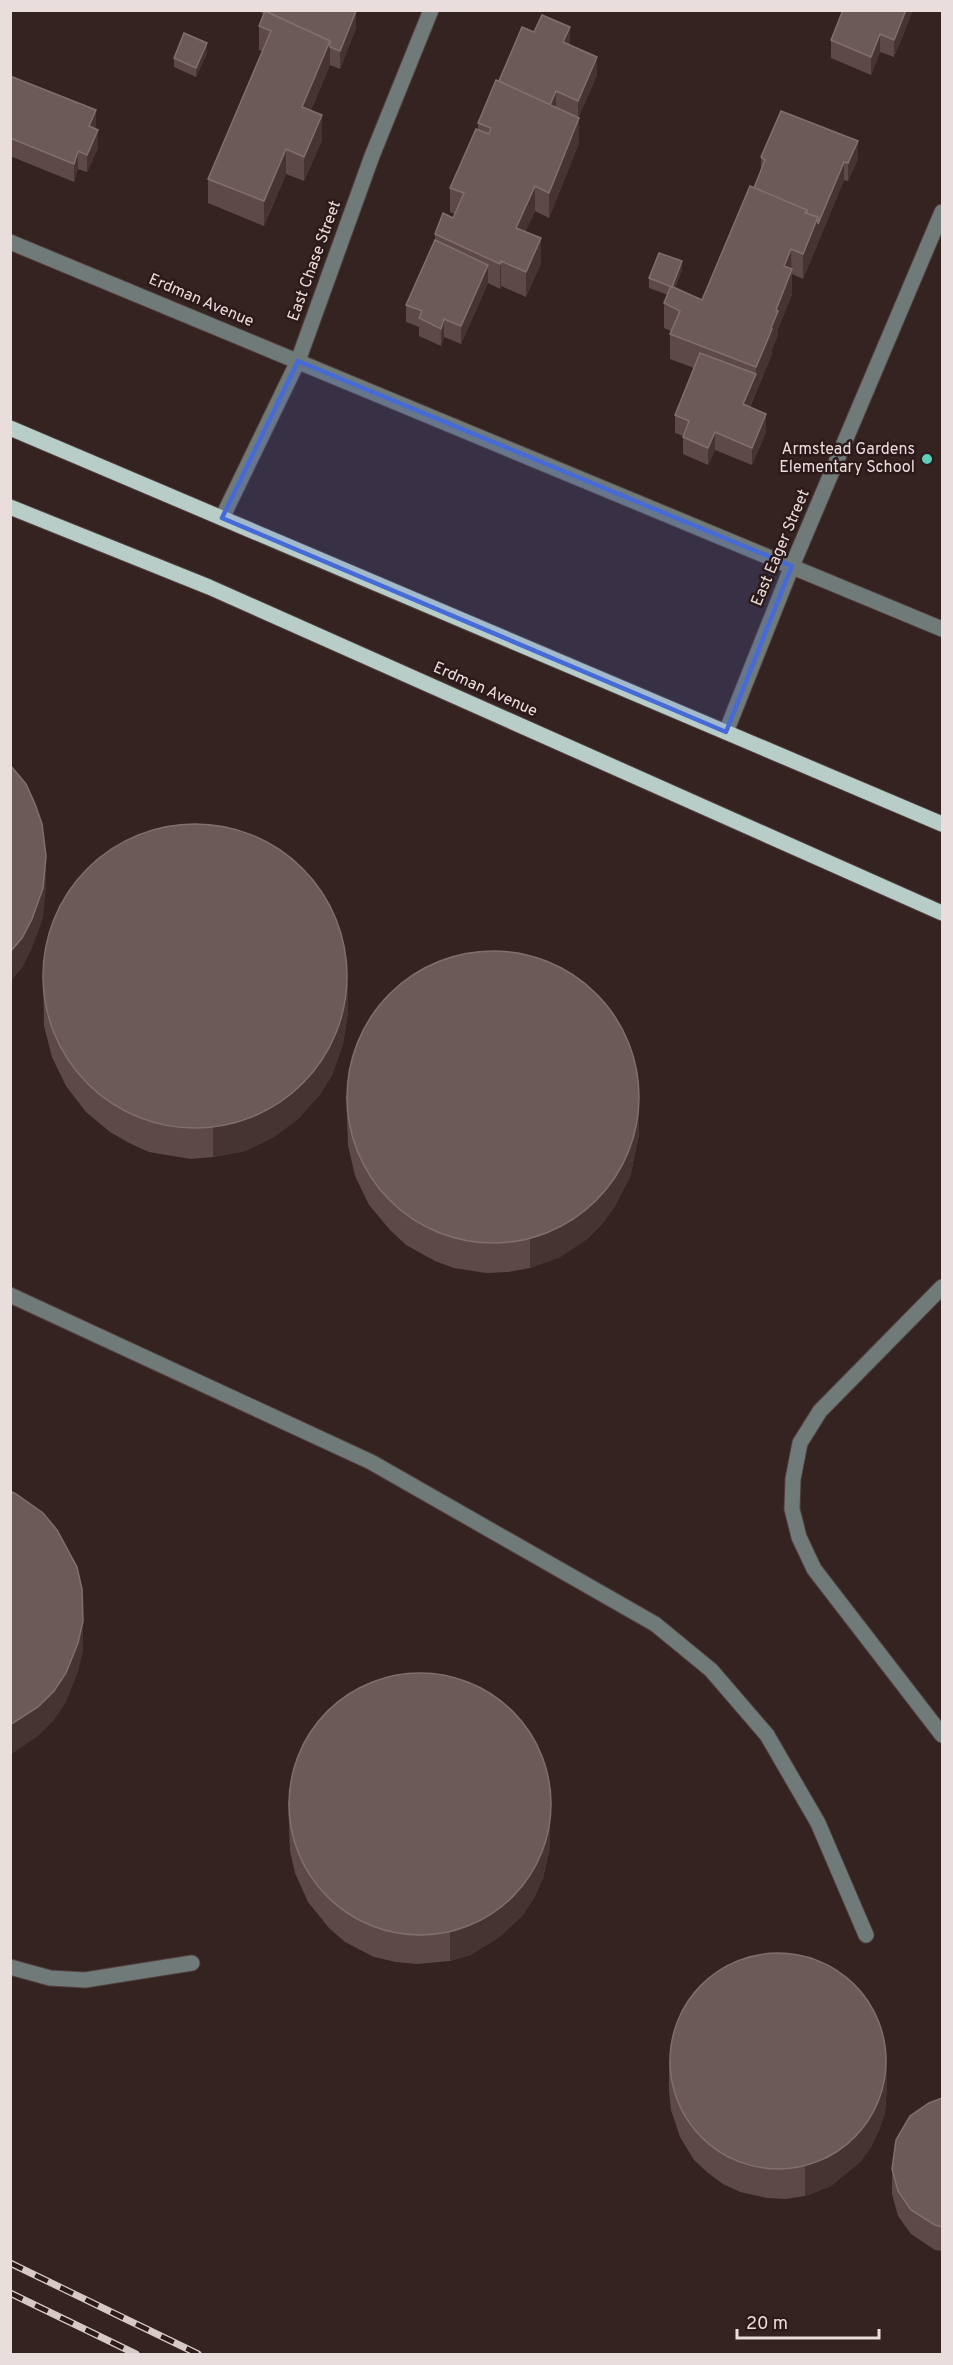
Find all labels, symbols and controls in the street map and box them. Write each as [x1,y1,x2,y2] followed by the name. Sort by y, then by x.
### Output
[284,198,346,324] street label: East Chase Street
[145,270,257,332] street label: Erdman Avenue
[779,440,915,478] place label: Armstead Gardens Elementary School
[920,452,934,466] marker: Armstead Gardens Elementary School
[747,487,815,609] street label: East Eager Street
[430,658,540,722] street label: Erdman Avenue
[737,2302,880,2340] scale bar
[746,2313,788,2336] text: 20 m

